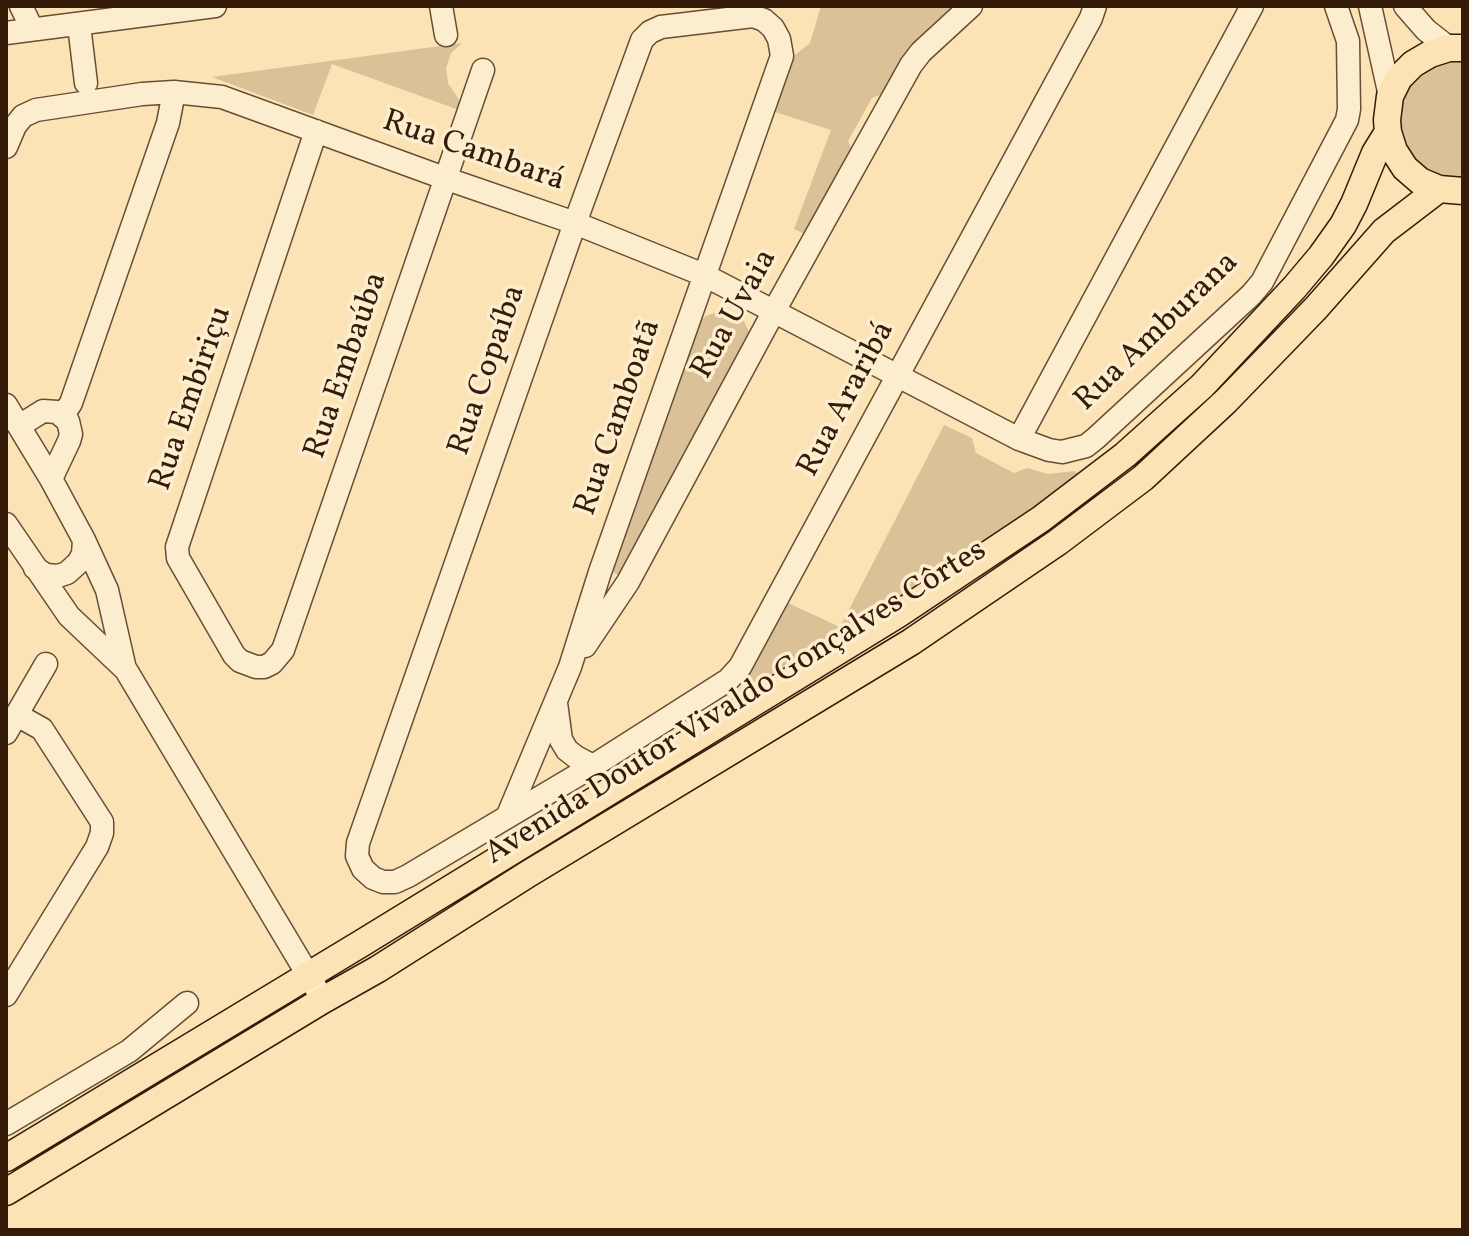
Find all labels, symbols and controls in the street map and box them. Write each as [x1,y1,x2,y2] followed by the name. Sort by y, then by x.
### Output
[377,104,569,202] street label: Rua Cambará
[685,243,787,387] street label: Rua Uvaia
[1068,245,1248,421] street label: Rua Amburana
[298,268,398,464] street label: Rua Embaúba
[442,281,536,461] street label: Rua Copaíba
[144,302,242,496] street label: Rua Embiriçu
[569,315,671,521] street label: Rua Camboatã
[791,316,905,484] street label: Rua Araribá
[479,533,995,875] street label: Avenida Doutor Vivaldo Gonçalves Côrtes

